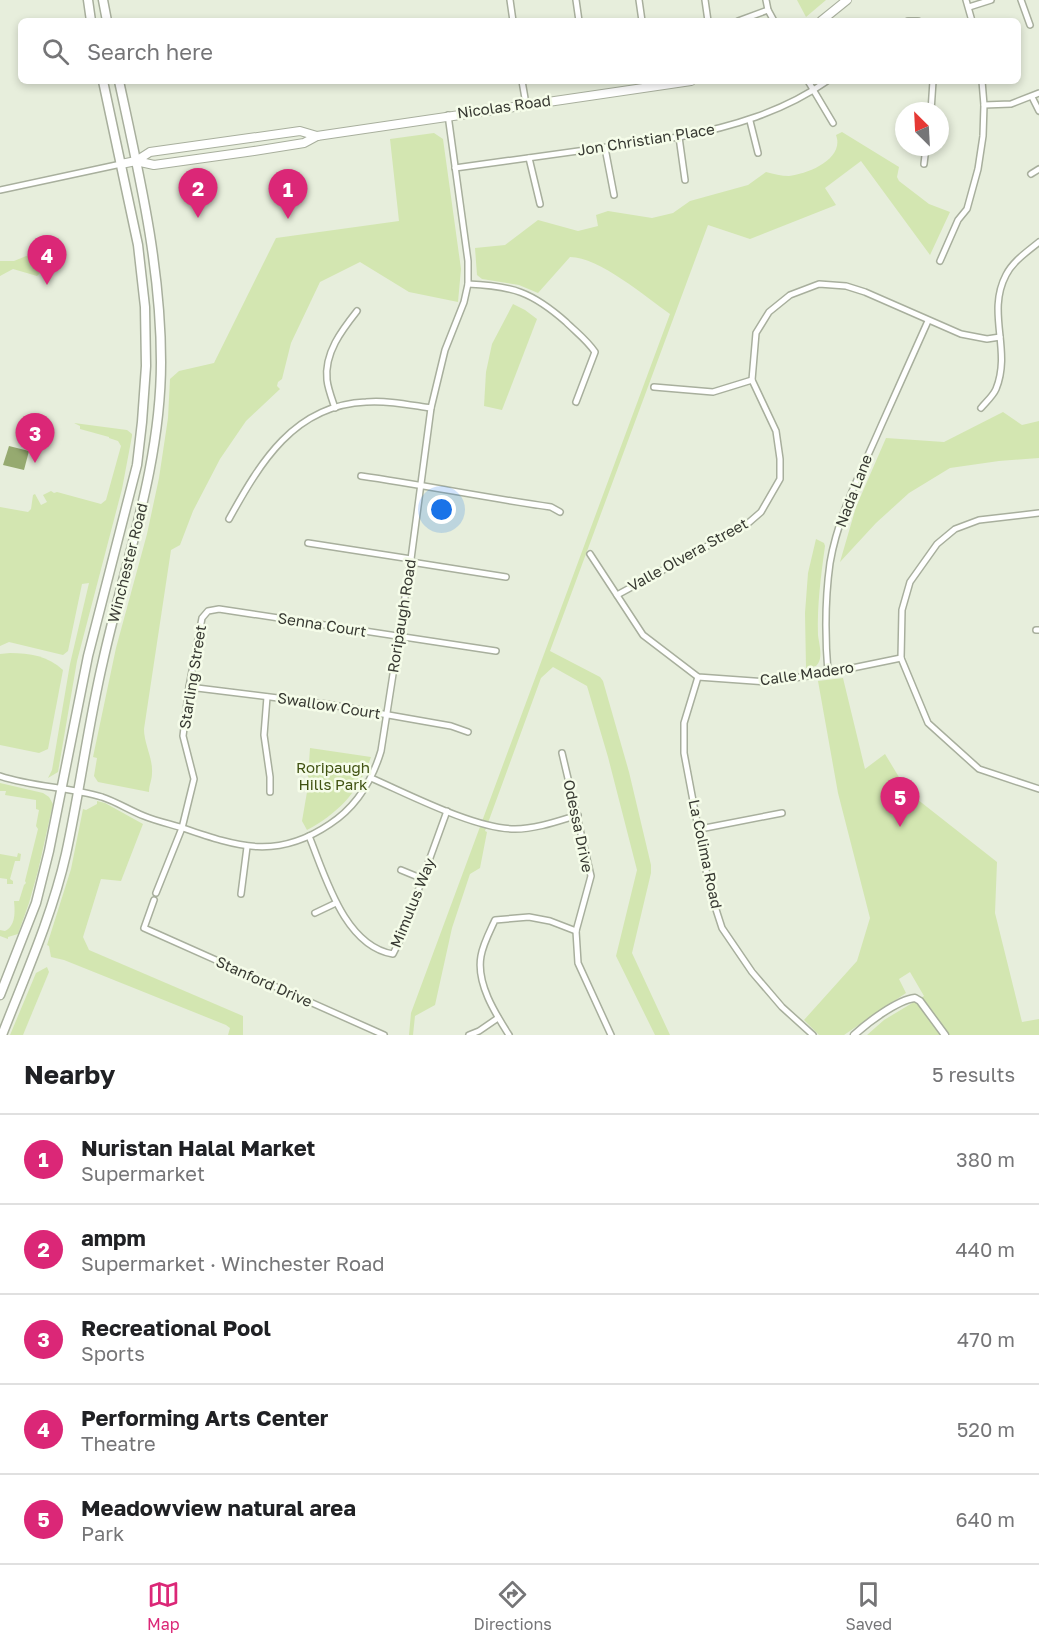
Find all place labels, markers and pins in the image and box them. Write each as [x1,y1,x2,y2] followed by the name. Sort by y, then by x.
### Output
[178,168,218,218] pin: 2
[268,170,308,219] pin: 1
[28,236,66,285] pin: 4
[15,414,54,463] pin: 3
[880,778,920,827] pin: 5

